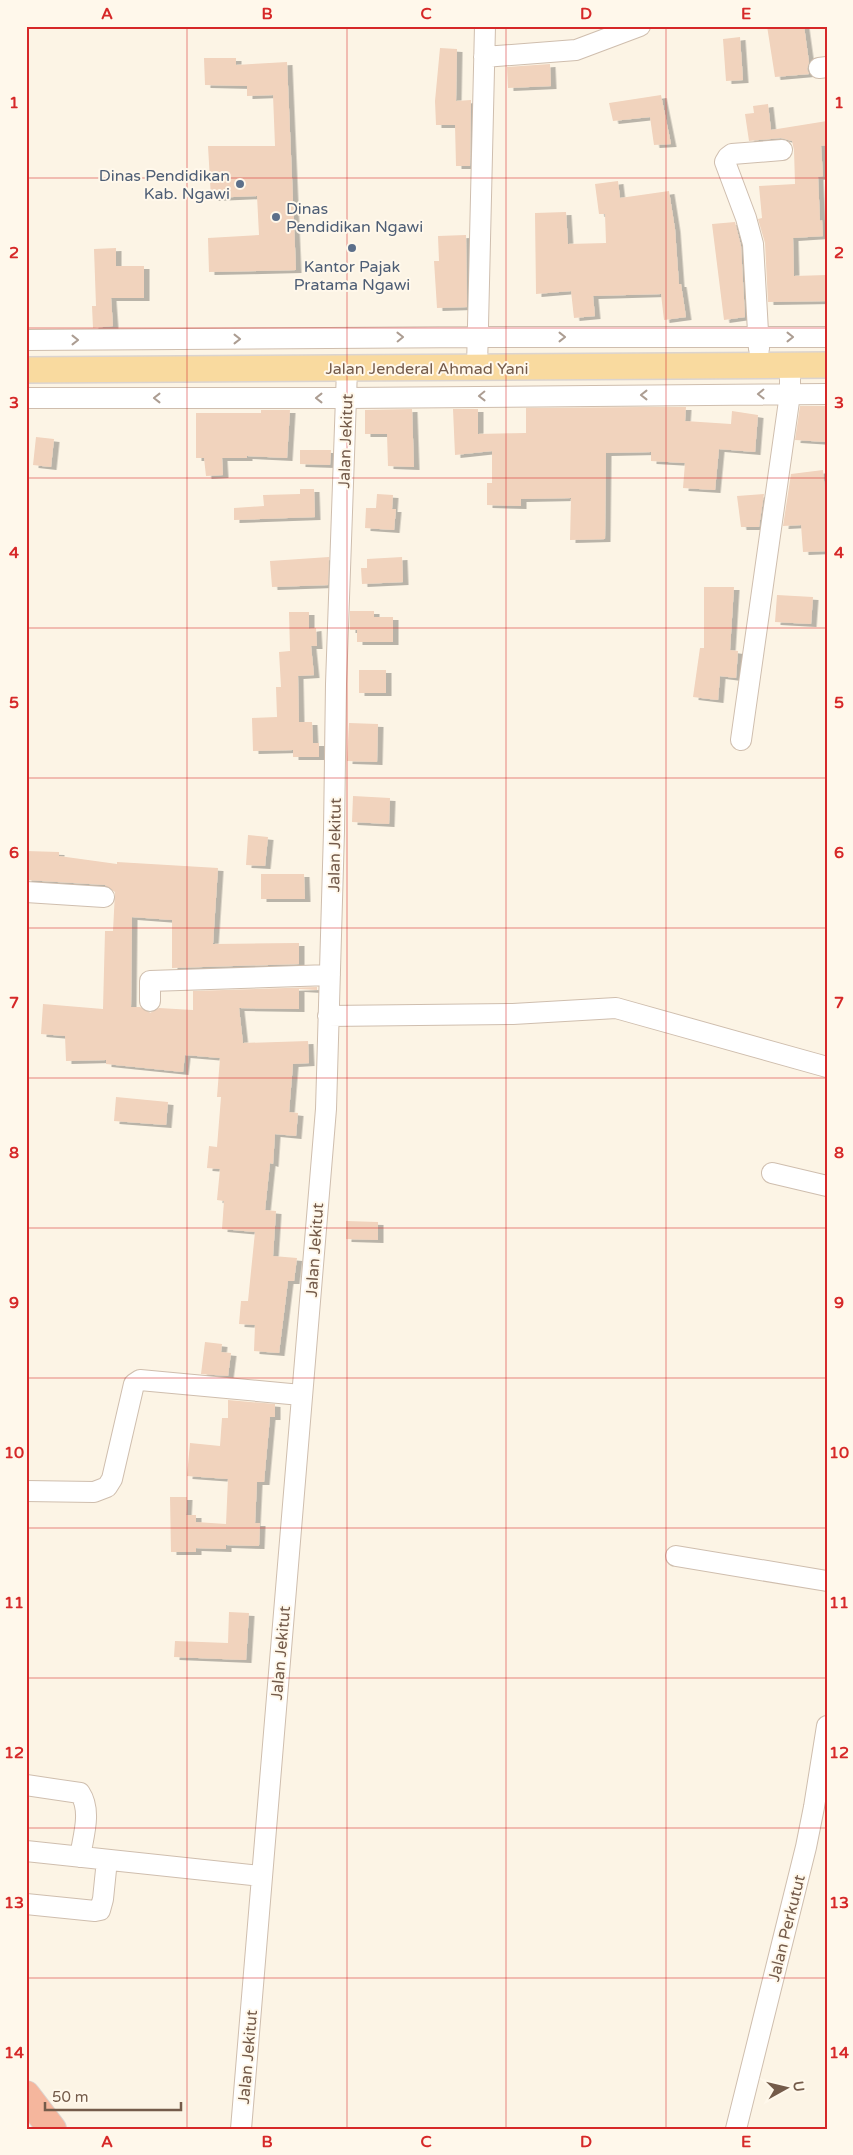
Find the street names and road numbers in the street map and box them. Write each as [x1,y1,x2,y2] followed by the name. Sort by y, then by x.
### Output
[325,359,529,379] street label: Jalan Jenderal Ahmad Yani
[334,393,358,489] street label: Jalan Jekitut
[324,798,346,892] street label: Jalan Jekitut
[302,1202,328,1298] street label: Jalan Jekitut
[267,1605,295,1701] street label: Jalan Jekitut
[764,1873,810,1984] street label: Jalan Perkutut
[234,2009,262,2105] street label: Jalan Jekitut

